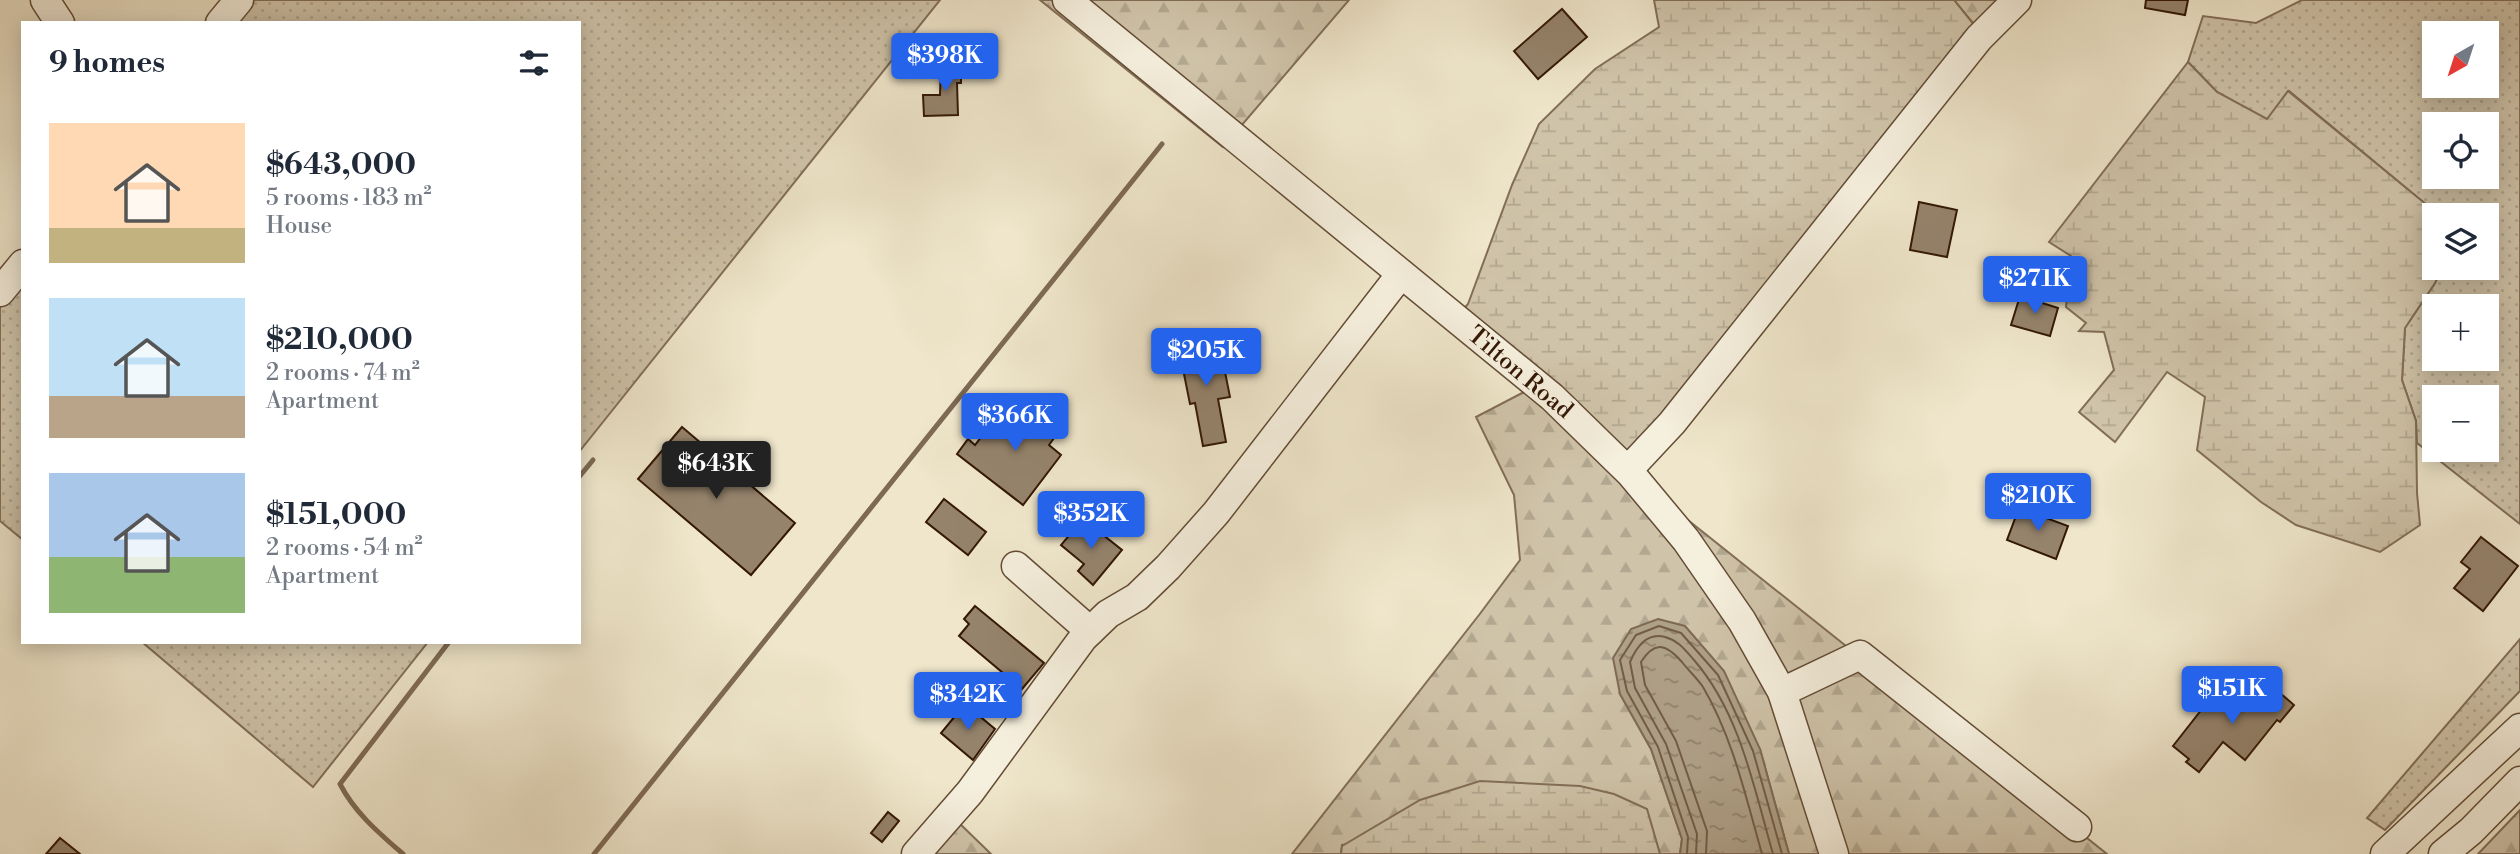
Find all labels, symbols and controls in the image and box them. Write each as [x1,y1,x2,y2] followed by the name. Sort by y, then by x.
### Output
[2422,21,2499,98] north arrow
[2422,21,2499,462] map controls
[896,34,994,93] pin: $398K
[907,42,983,70] text: $398K
[49,44,165,82] text: 9 homes
[515,44,553,82] icon: filters
[2422,112,2499,189] button: locate
[266,146,416,184] text: $643,000
[105,151,189,235] icon: home
[266,184,432,212] text: 5 rooms · 183 m²
[2422,203,2499,280] button: layers
[266,212,332,240] text: House
[1986,256,2084,316] pin: $271K
[1999,265,2071,293] text: $271K
[2422,294,2499,371] button: +
[1461,320,1579,426] street label: Tilton Road
[266,321,413,359] text: $210,000
[105,326,189,410] icon: home
[1157,328,1255,388] pin: $205K
[1167,337,1245,365] text: $205K
[266,359,420,387] text: 2 rooms · 74 m²
[2422,385,2499,462] button: −
[266,387,379,415] text: Apartment
[966,393,1064,453] pin: $366K
[977,402,1053,430] text: $366K
[667,442,765,501] pin: $643K
[678,450,754,478] text: $643K
[1989,474,2087,533] pin: $210K
[2001,482,2075,510] text: $210K
[1042,491,1140,551] pin: $352K
[266,496,406,534] text: $151,000
[1054,500,1128,528] text: $352K
[105,501,189,585] icon: home
[266,534,423,562] text: 2 rooms · 54 m²
[266,562,379,590] text: Apartment
[2183,666,2281,726] pin: $151K
[919,672,1017,732] pin: $342K
[2198,675,2266,703] text: $151K
[930,681,1006,709] text: $342K

